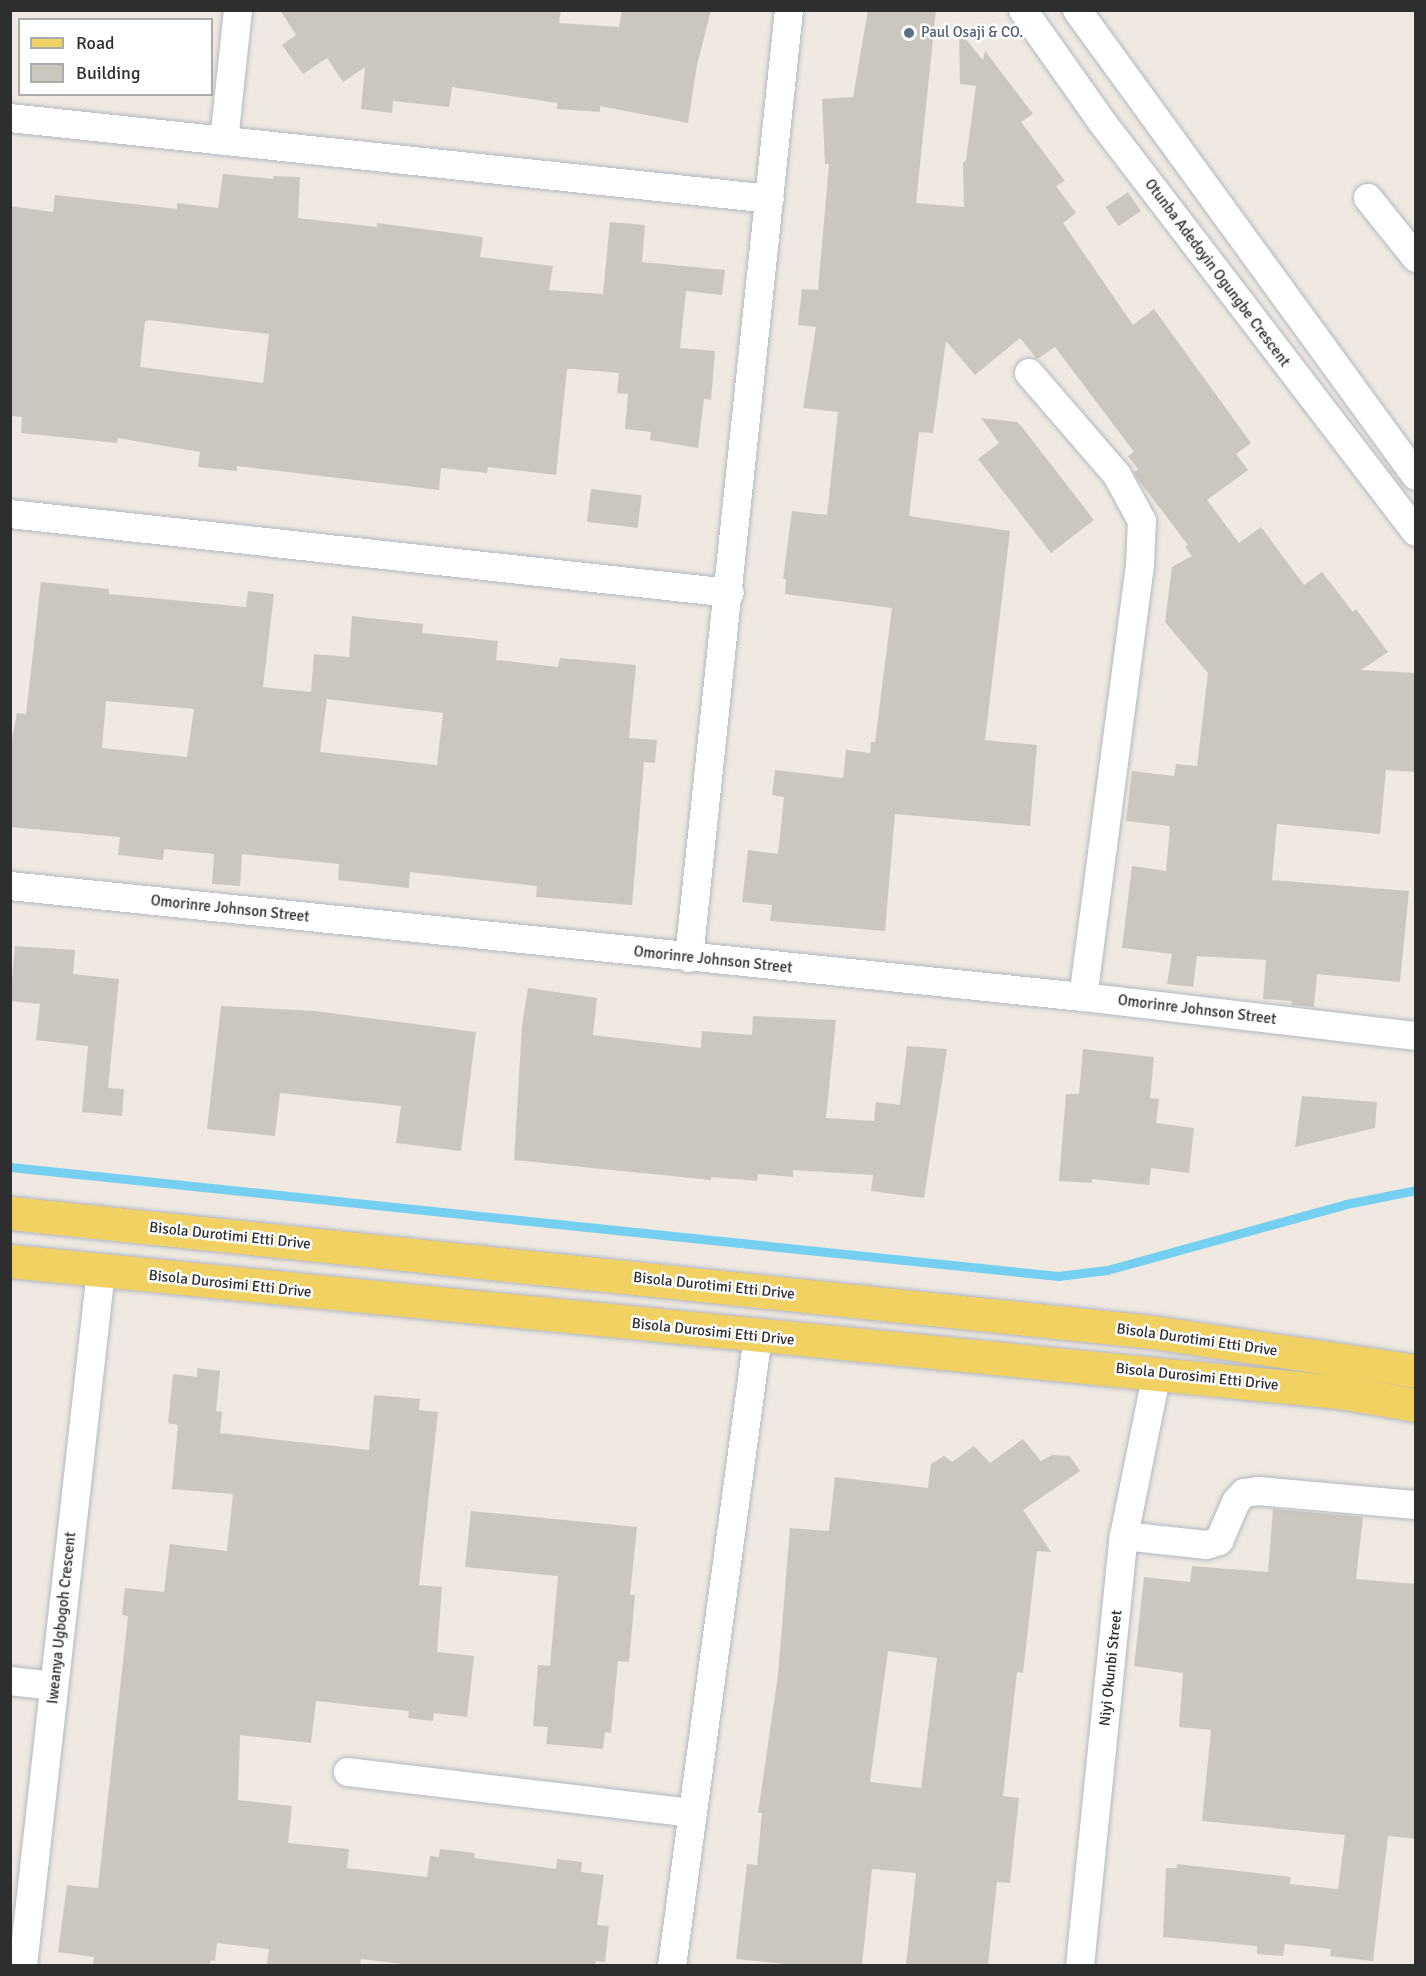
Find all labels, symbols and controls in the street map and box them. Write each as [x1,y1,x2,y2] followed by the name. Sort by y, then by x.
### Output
[18,18,213,96] legend
[921,24,1023,42] place label: Paul Osaji & CO.
[902,26,916,40] marker: Paul Osaji & CO.
[76,32,115,54] text: Road
[76,62,140,84] text: Building
[1141,176,1293,370] street label: Otunba Adedoyin Ogungbe Crescent
[150,892,310,926] street label: Omorinre Johnson Street
[633,943,793,977] street label: Omorinre Johnson Street
[1117,991,1277,1029] street label: Omorinre Johnson Street
[148,1219,312,1253] street label: Bisola Durotimi Etti Drive
[148,1266,312,1302] street label: Bisola Durosimi Etti Drive
[632,1269,796,1303] street label: Bisola Durotimi Etti Drive
[631,1314,795,1350] street label: Bisola Durosimi Etti Drive
[1115,1320,1279,1360] street label: Bisola Durotimi Etti Drive
[1115,1359,1279,1395] street label: Bisola Durosimi Etti Drive
[44,1531,80,1705] street label: Iweanya Ugbogoh Crescent
[1096,1609,1126,1727] street label: Niyi Okunbi Street

